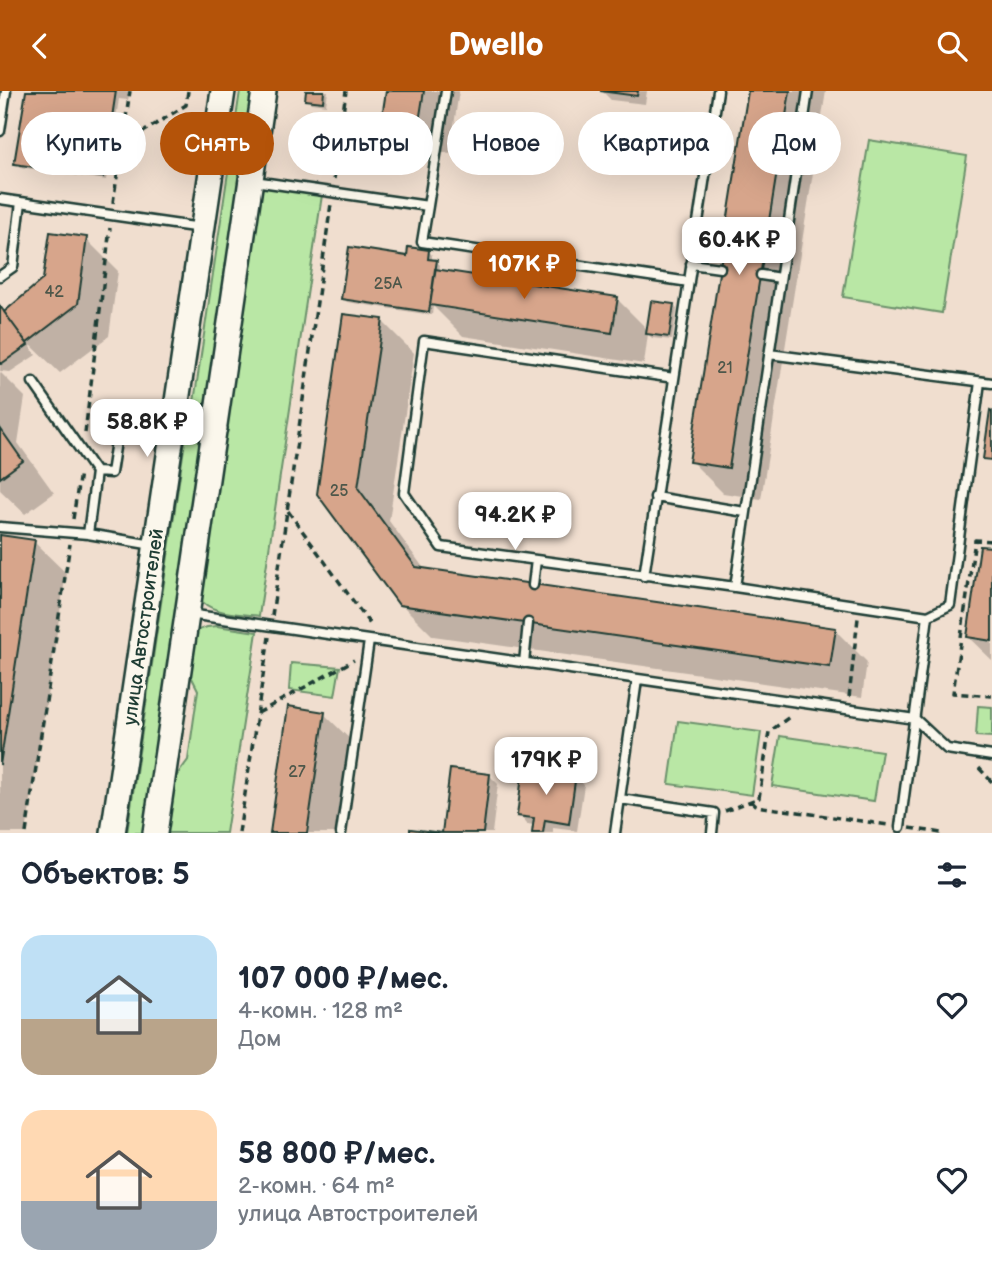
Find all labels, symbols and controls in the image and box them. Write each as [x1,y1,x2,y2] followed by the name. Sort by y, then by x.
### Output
[448,26,544,65] text: Dwello
[21,27,59,65] icon: back
[933,27,971,65] icon: search
[21,112,146,175] chip: Купить
[160,112,274,175] chip: Снять
[288,112,433,175] chip: Фильтры
[447,112,564,175] chip: Новое
[578,112,734,175] chip: Квартира
[748,112,841,175] chip: Дом
[674,218,804,277] pin: 60.4K ₽
[698,226,780,254] text: 60.4K ₽
[467,241,581,301] pin: 107K ₽
[488,250,560,278] text: 107K ₽
[374,275,402,294] house number: 25А
[44,283,64,302] house number: 42
[717,359,733,378] house number: 21
[82,399,212,459] pin: 58.8K ₽
[106,408,188,436] text: 58.8K ₽
[330,482,348,501] house number: 25
[450,493,580,552] pin: 94.2K ₽
[474,501,556,529] text: 94.2K ₽
[119,527,169,727] street label: улица Автостроителей
[489,737,603,797] pin: 179K ₽
[510,746,582,774] text: 179K ₽
[288,763,306,782] house number: 27
[933,856,971,894] icon: filters
[21,857,190,893] text: Объектов: 5
[238,961,448,997] text: 107 000 ₽/мес.
[77,963,161,1047] icon: home
[933,986,971,1024] icon: heart
[238,997,403,1025] text: 4-комн. · 128 m²
[238,1025,281,1053] text: Дом
[238,1136,435,1172] text: 58 800 ₽/мес.
[77,1138,161,1222] icon: home
[933,1161,971,1199] icon: heart
[238,1172,395,1200] text: 2-комн. · 64 m²
[238,1200,478,1228] text: улица Автостроителей

